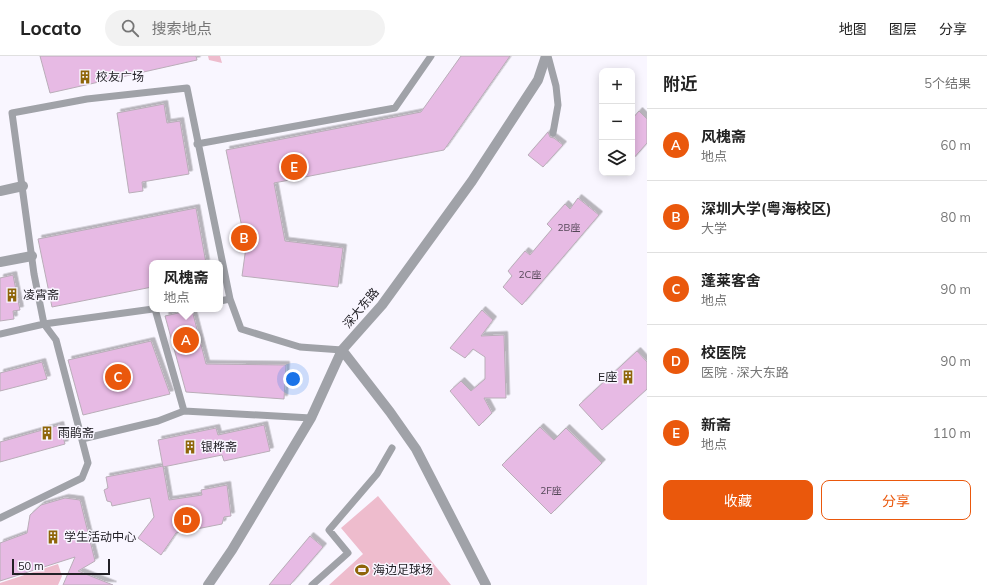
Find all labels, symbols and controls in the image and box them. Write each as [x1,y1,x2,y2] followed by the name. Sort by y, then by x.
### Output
[105,10,385,46] search box
[20,16,81,40] text: Locato
[119,17,141,39] icon: search
[151,19,211,38] text: 搜索地点
[839,20,867,38] text: 地图
[889,20,917,38] text: 图层
[939,20,967,38] text: 分享
[599,68,635,176] map controls
[599,68,635,104] button: +
[77,69,93,85] building icon: 校友广场
[96,69,144,84] place label: 校友广场
[663,73,697,94] text: 附近
[924,75,971,91] text: 5个结果
[599,104,635,140] button: −
[701,127,746,146] text: 风槐斋
[671,137,681,153] text: A
[941,137,971,153] text: 60 m
[599,140,635,176] button: layers
[701,148,727,164] text: 地点
[281,152,307,182] pin: E
[701,199,832,218] text: 深圳大学(粤海校区)
[672,209,680,225] text: B
[941,209,971,225] text: 80 m
[701,220,727,236] text: 大学
[558,221,580,234] house number: 2B座
[231,223,257,253] pin: B
[149,260,223,312] popup
[163,268,209,287] text: 风槐斋
[519,268,541,281] house number: 2C座
[701,271,761,290] text: 蓬莱客舍
[672,281,680,297] text: C
[941,281,971,297] text: 90 m
[339,284,382,331] street label: 深大东路
[4,287,20,303] building icon: 凌霄斋
[23,287,59,302] place label: 凌霄斋
[163,289,190,305] text: 地点
[701,292,727,308] text: 地点
[173,325,199,355] pin: A
[701,343,746,362] text: 校医院
[671,353,681,369] text: D
[941,353,971,369] text: 90 m
[105,362,131,392] pin: C
[701,364,789,380] text: 医院 · 深大东路
[283,369,303,389] your location
[598,369,617,384] place label: E座
[620,369,636,385] building icon: E座
[701,415,731,434] text: 新斋
[39,425,55,441] building icon: 雨鹃斋
[58,425,94,440] place label: 雨鹃斋
[672,425,680,441] text: E
[933,425,971,441] text: 110 m
[701,436,727,452] text: 地点
[182,439,198,455] building icon: 银桦斋
[201,439,237,454] place label: 银桦斋
[663,480,813,520] button: 收藏
[821,480,971,520] button: 分享
[540,484,562,497] house number: 2F座
[174,505,200,535] pin: D
[45,529,61,545] building icon: 学生活动中心
[64,529,136,544] place label: 学生活动中心
[12,557,110,576] scale bar
[18,559,44,573] text: 50 m
[354,562,370,578] sports icon: 海边足球场
[373,562,433,577] place label: 海边足球场

